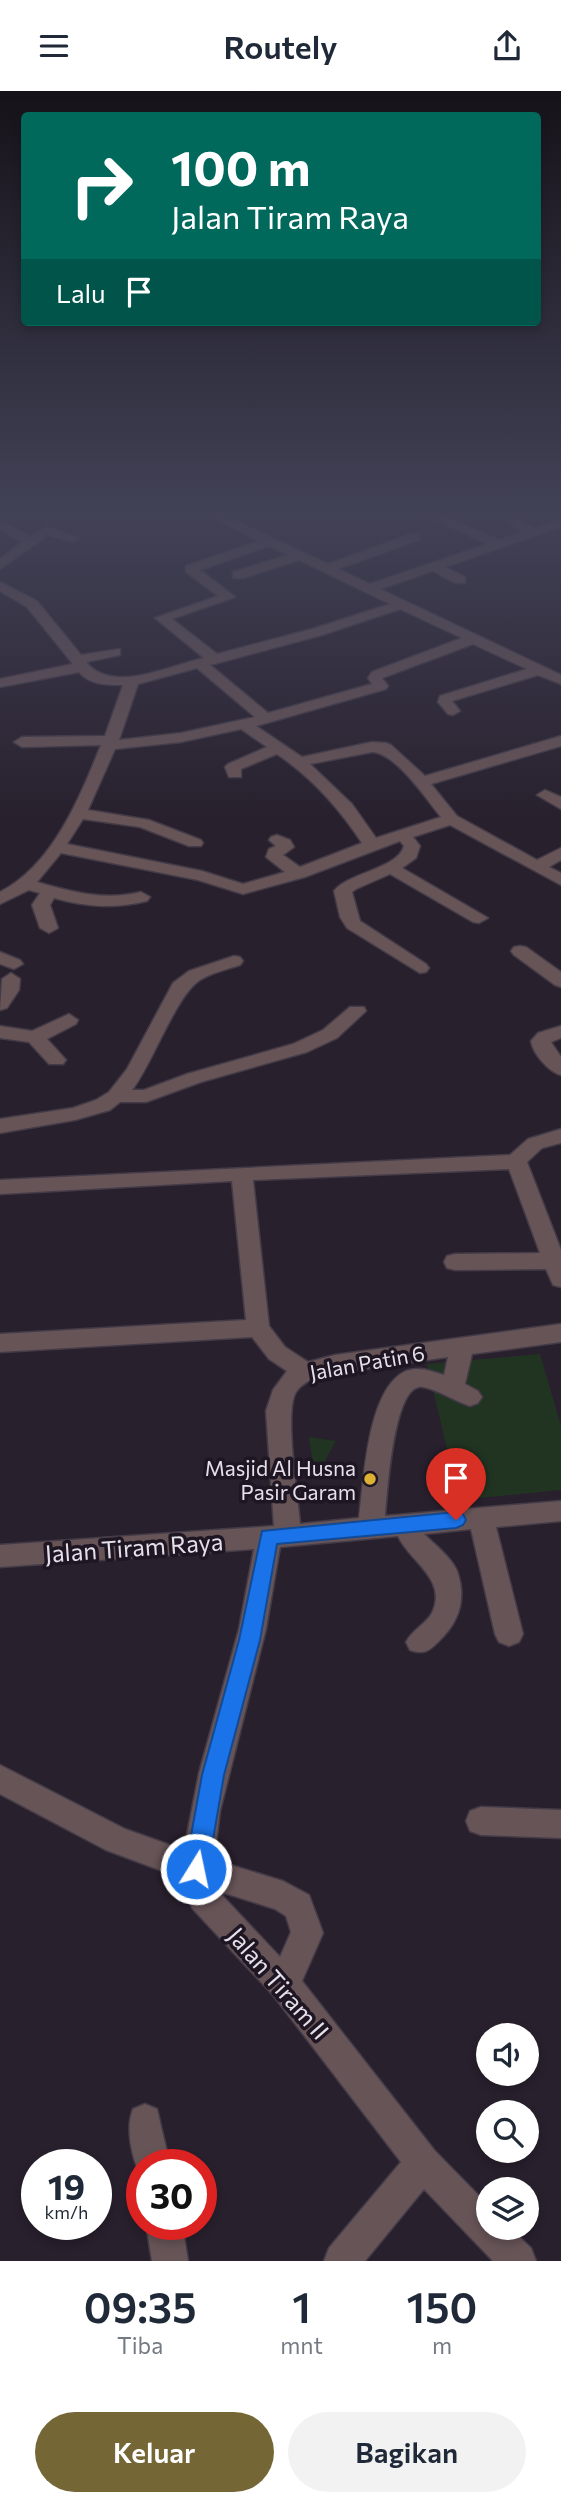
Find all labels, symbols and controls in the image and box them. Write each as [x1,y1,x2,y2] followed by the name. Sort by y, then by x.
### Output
[224,26,337,66] text: Routely
[35,27,73,65] icon: menu
[488,27,526,65] icon: share
[171,136,310,196] text: 100 m
[56,140,147,231] icon: right
[171,196,409,236] text: Jalan Tiram Raya
[120,273,158,311] icon: arrive
[56,277,106,308] text: Lalu
[307,1340,427,1384] street label: Jalan Patin 6
[426,1448,486,1520] pin
[205,1455,356,1504] place label: Masjid Al Husna Pasir Garam
[437,1459,475,1497] icon: arrive
[362,1471,378,1487] marker: Masjid Al Husna Pasir Garam
[44,1526,224,1568] street label: Jalan Tiram Raya
[159,1832,233,1906] position arrow
[222,1921,336,2045] street label: Jalan Tiram II
[476,2023,539,2240] map controls
[476,2023,539,2086] button: sound
[476,2100,539,2163] button: search
[126,2149,217,2240] speed limit sign: 30
[48,2164,85,2207] text: 19
[476,2177,539,2240] button: layers
[45,2201,88,2223] text: km/h
[84,2280,197,2332] text: 09:35
[292,2280,311,2332] text: 1
[407,2280,477,2332] text: 150
[117,2331,163,2359] text: Tiba
[280,2331,323,2359] text: mnt
[432,2331,452,2359] text: m
[35,2412,274,2492] button: Keluar
[288,2412,526,2492] button: Bagikan

